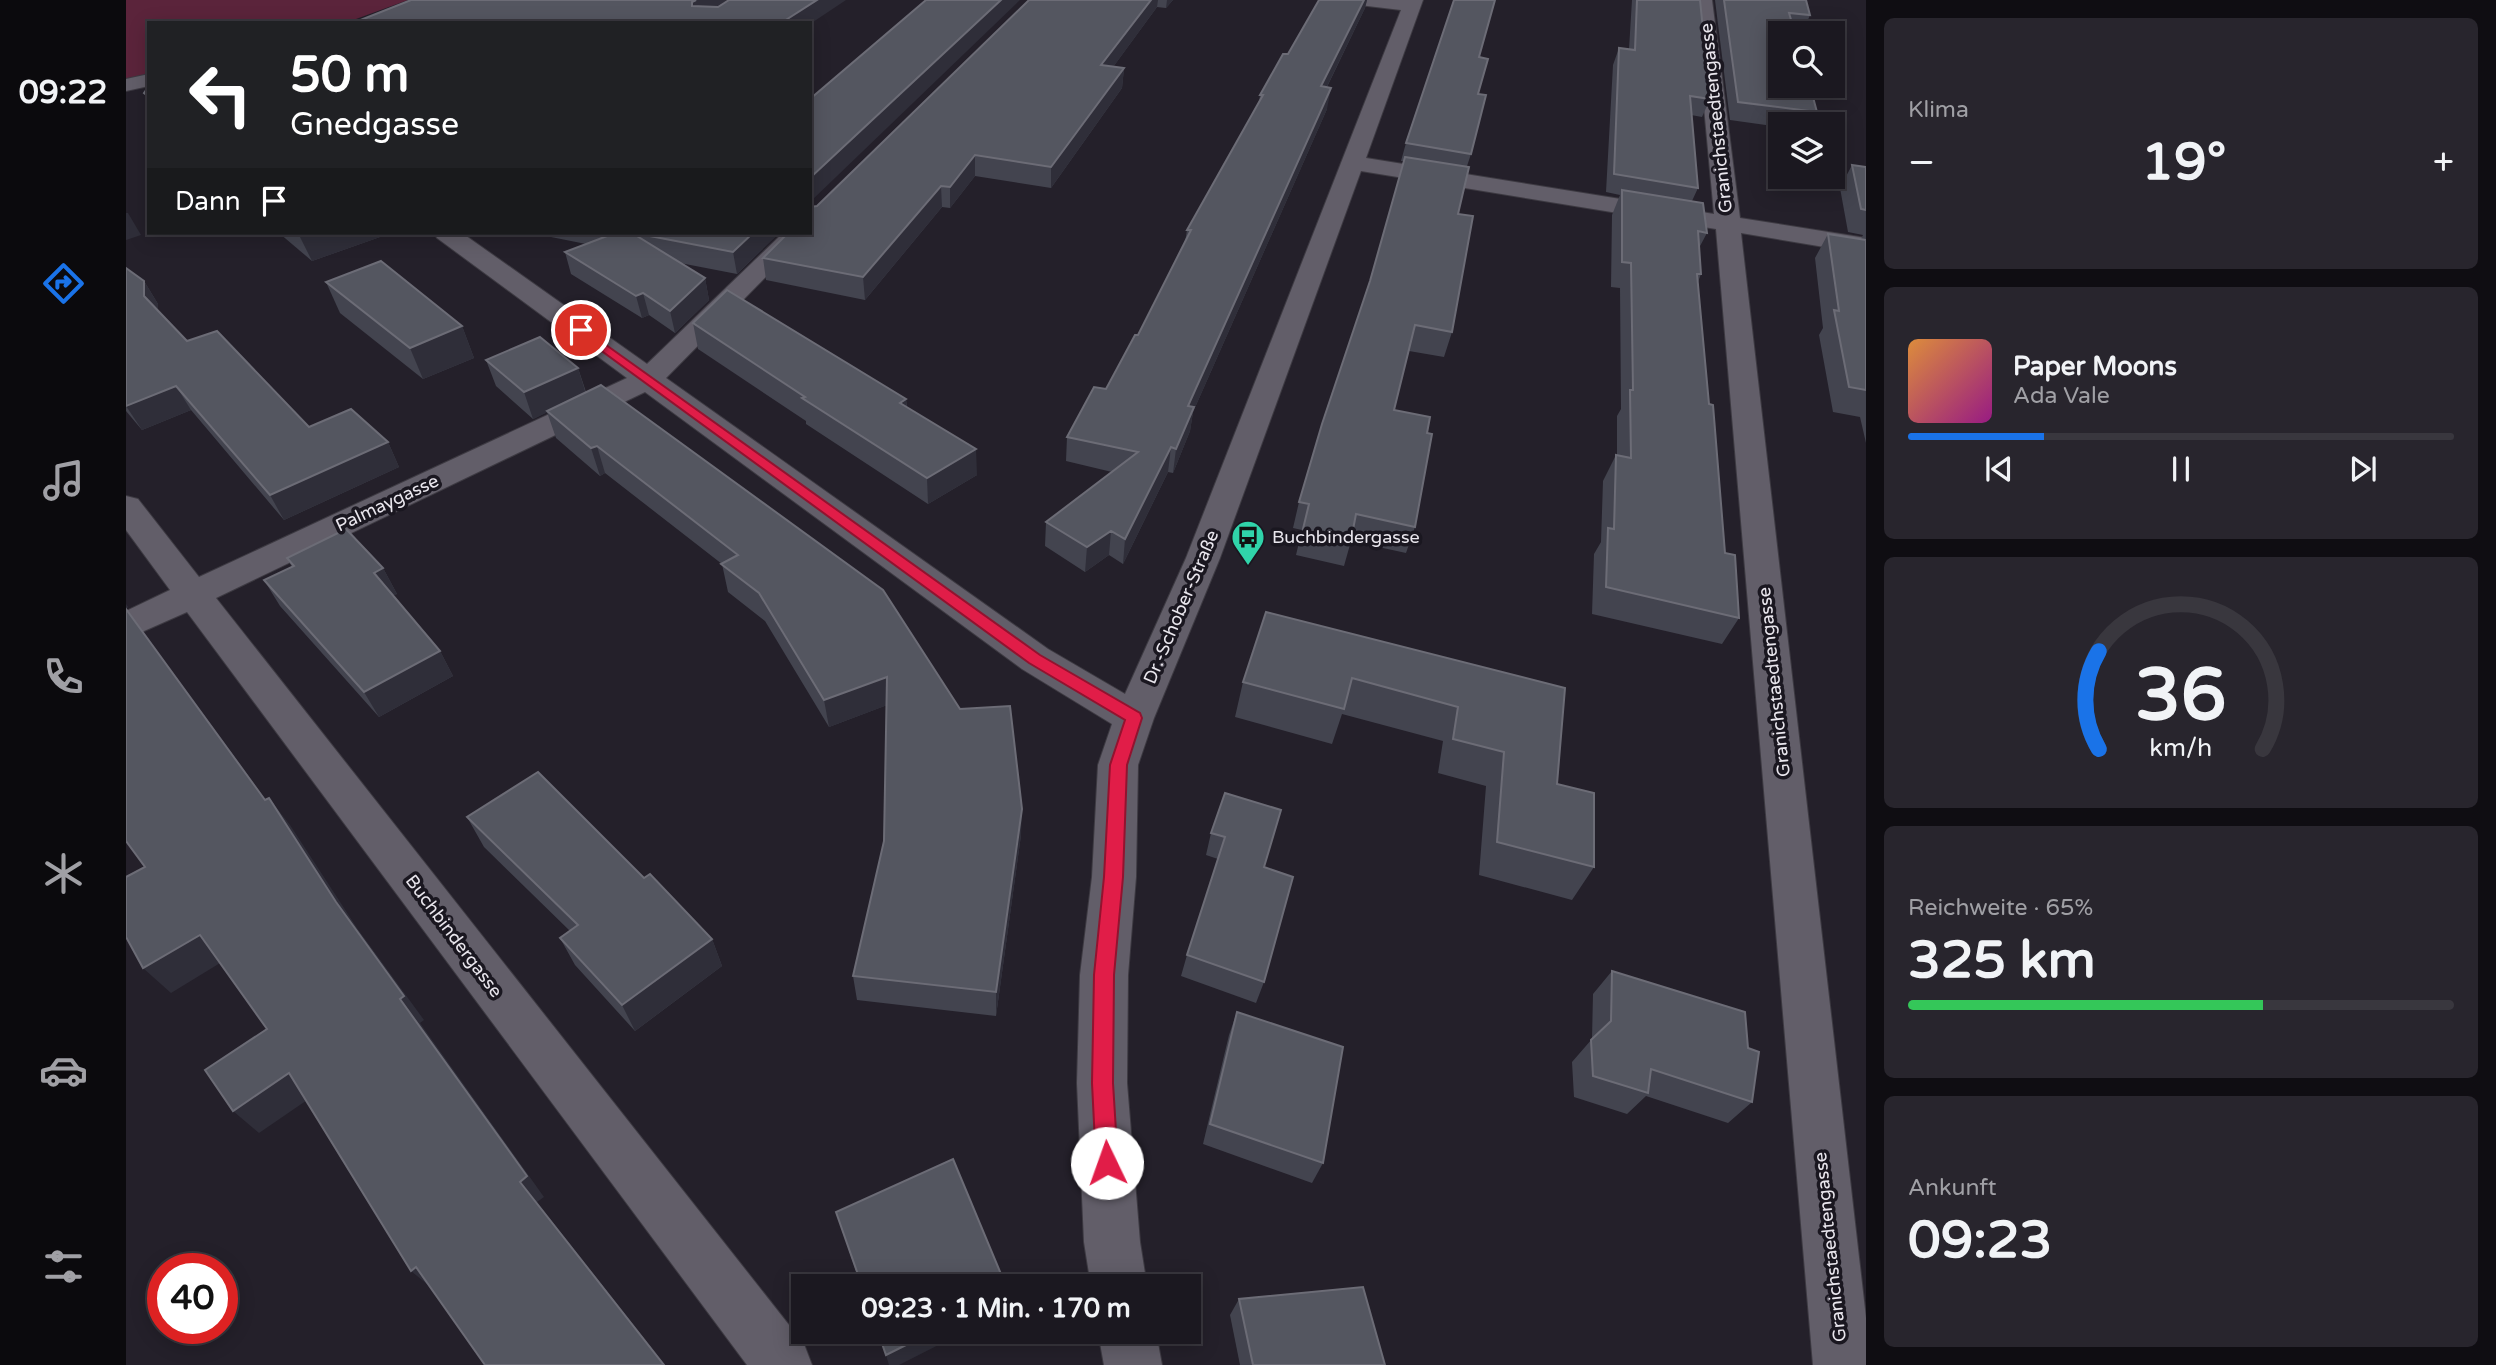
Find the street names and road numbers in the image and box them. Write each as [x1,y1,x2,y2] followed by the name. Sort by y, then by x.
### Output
[1695,22,1737,214] street label: Granichstaedtengasse
[332,470,442,536] street label: Palmaygasse
[1139,527,1223,687] street label: Dr.-Schober-Straße
[1753,586,1795,778] street label: Granichstaedtengasse
[401,870,507,1002] street label: Buchbindergasse
[1809,1151,1851,1343] street label: Granichstaedtengasse

